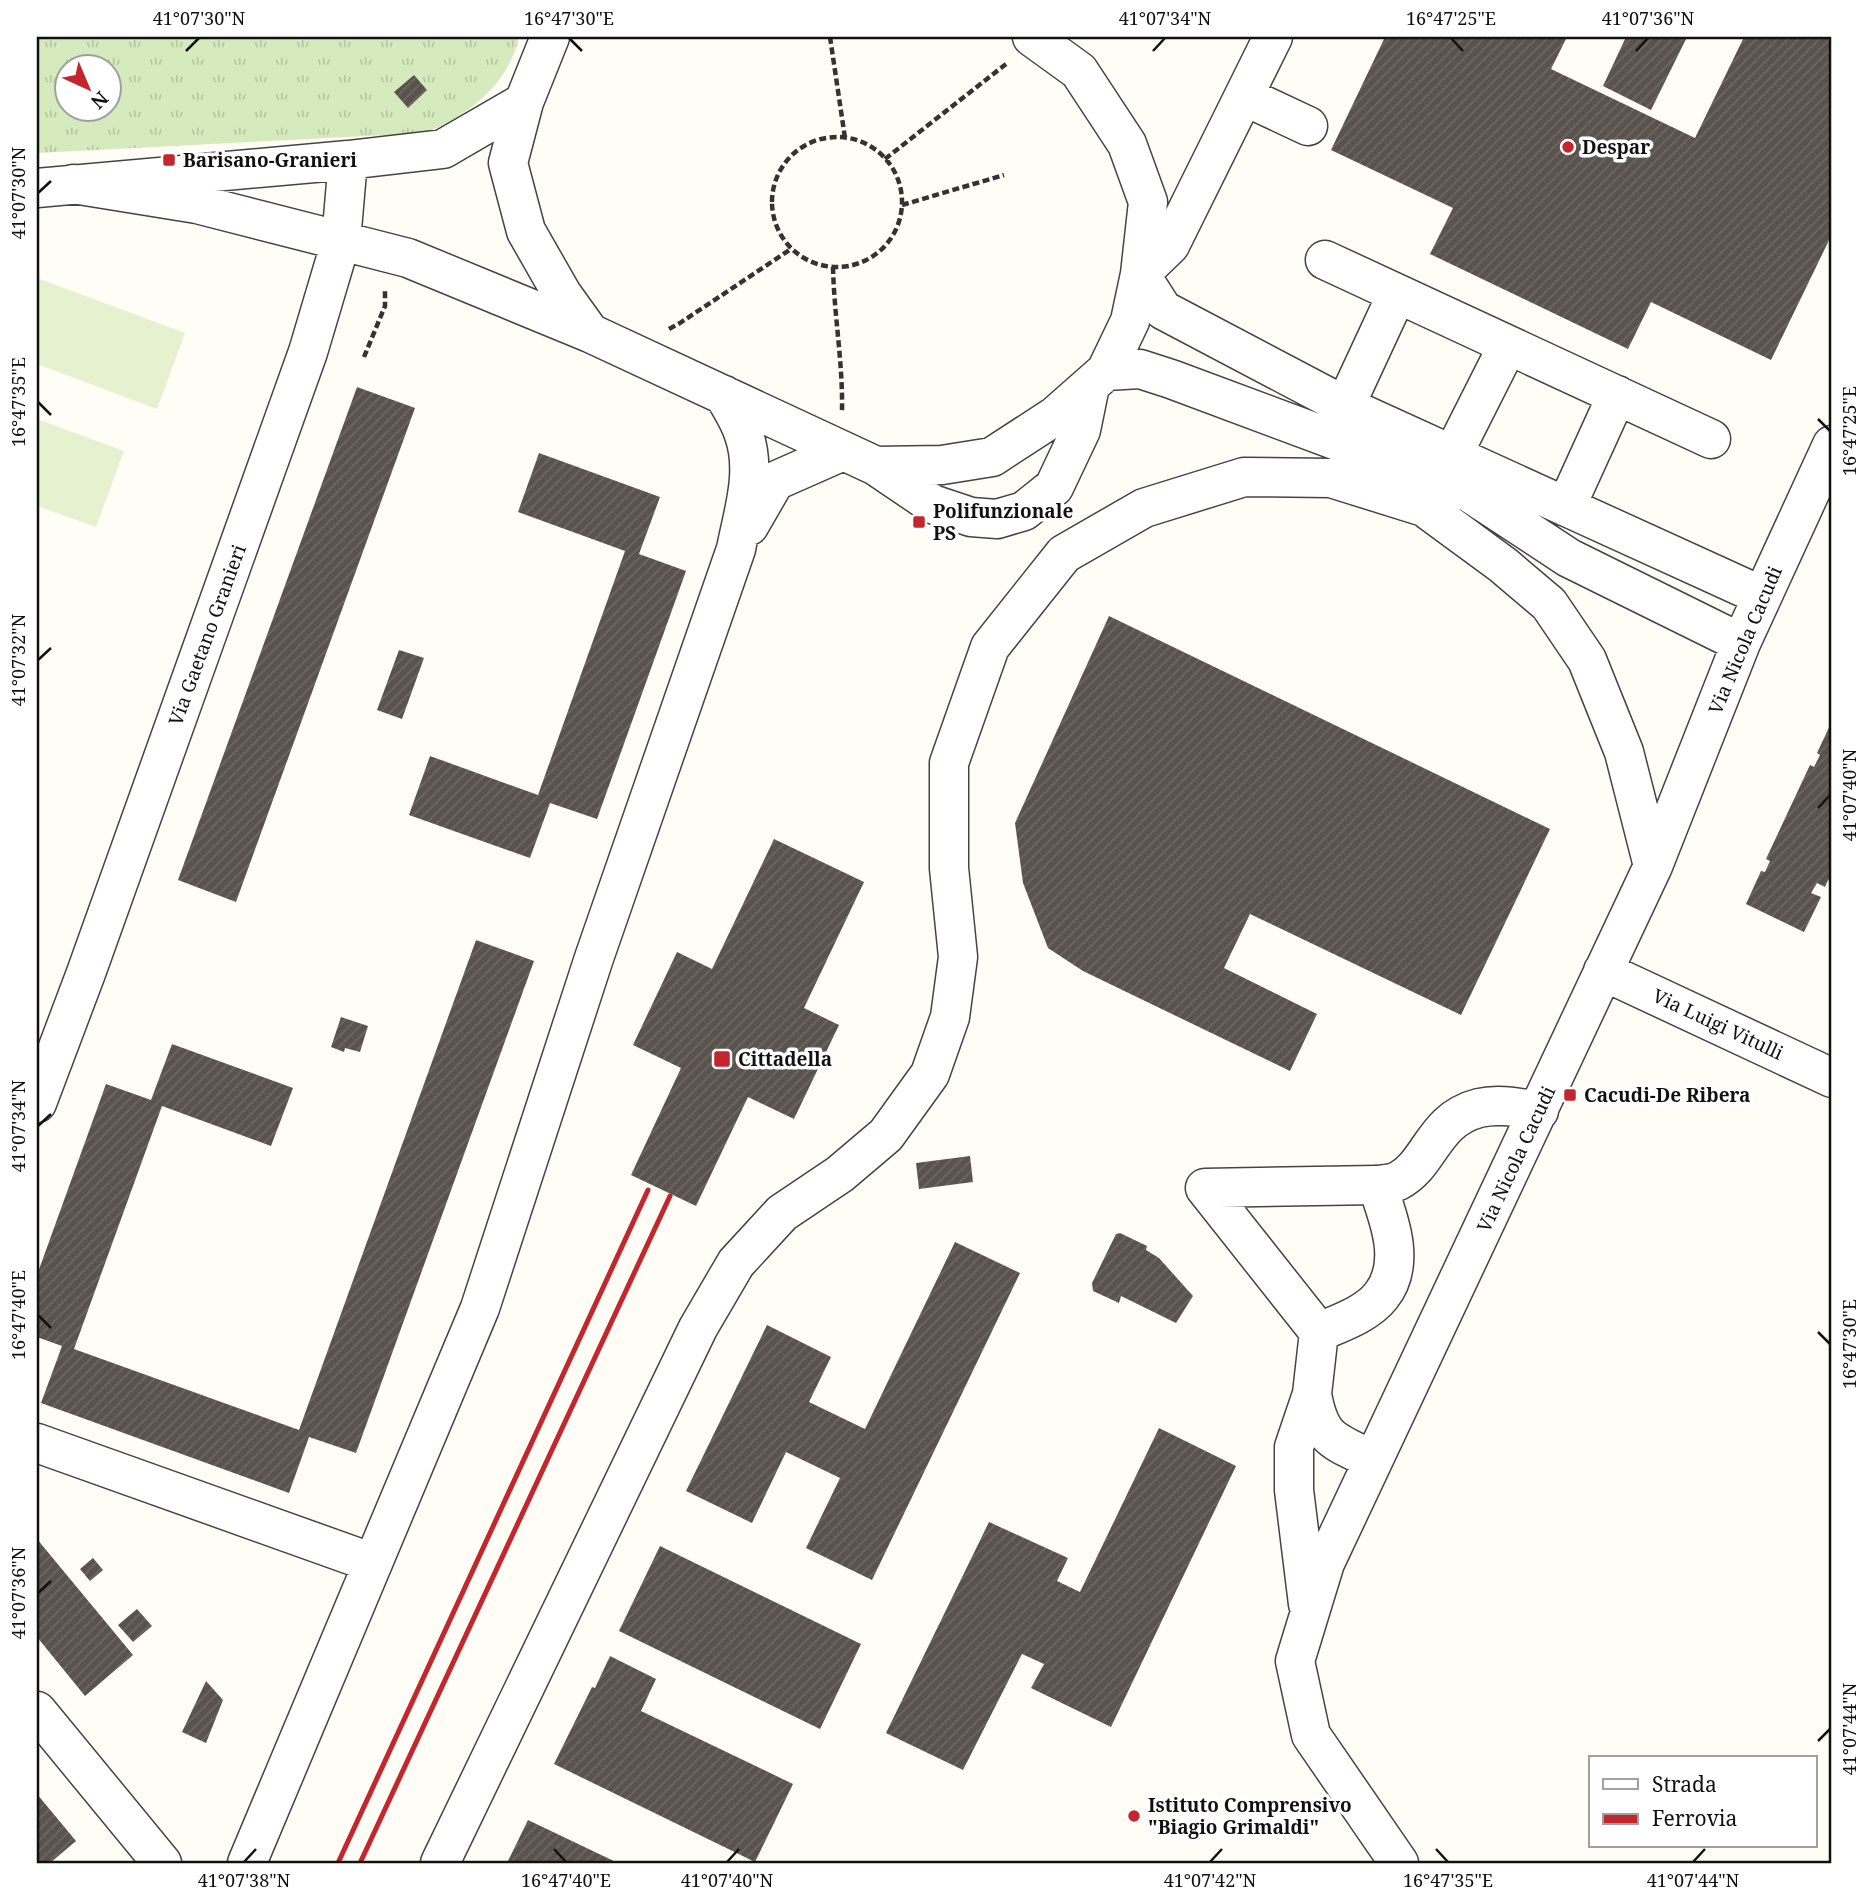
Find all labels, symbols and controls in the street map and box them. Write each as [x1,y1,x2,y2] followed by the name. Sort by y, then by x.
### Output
[153,6,246,30] text: 41°07'30"N
[524,6,614,30] text: 16°47'30"E
[1119,6,1212,30] text: 41°07'34"N
[1406,6,1496,30] text: 16°47'25"E
[1602,6,1695,30] text: 41°07'36"N
[52,52,122,122] north arrow
[85,86,114,115] text: N
[1582,134,1650,160] place label: Despar
[1560,139,1576,155] marker: Despar
[6,146,30,239] text: 41°07'30"N
[183,147,357,173] place label: Barisano-Granieri
[161,152,177,168] marker: Barisano-Granieri
[6,357,30,447] text: 16°47'35"E
[1837,386,1861,476] text: 16°47'25"E
[933,498,1073,546] place label: Polifunzionale PS
[911,514,927,530] marker: Polifunzionale PS
[162,541,252,729] street label: Via Gaetano Granieri
[1702,562,1788,718] street label: Via Nicola Cacudi
[6,613,30,706] text: 41°07'32"N
[1837,748,1861,841] text: 41°07'40"N
[1648,982,1788,1066] street label: Via Luigi Vitulli
[738,1046,832,1072] place label: Cittadella
[712,1049,732,1069] marker: Cittadella
[6,1079,30,1172] text: 41°07'34"N
[1471,1082,1561,1236] street label: Via Nicola Cacudi
[1584,1082,1750,1108] place label: Cacudi-De Ribera
[1562,1087,1578,1103] marker: Cacudi-De Ribera
[6,1270,30,1360] text: 16°47'40"E
[1837,1299,1861,1389] text: 16°47'30"E
[6,1546,30,1639] text: 41°07'36"N
[1837,1682,1861,1775] text: 41°07'44"N
[1589,1756,1816,1848] legend
[1652,1770,1717,1798] text: Strada
[1148,1792,1352,1840] place label: Istituto Comprensivo "Biagio Grimaldi"
[1652,1804,1737,1832] text: Ferrovia
[1126,1808,1142,1824] marker: Istituto Comprensivo "Biagio Grimaldi"
[198,1868,291,1892] text: 41°07'38"N
[521,1868,611,1892] text: 16°47'40"E
[681,1868,774,1892] text: 41°07'40"N
[1164,1868,1257,1892] text: 41°07'42"N
[1403,1868,1493,1892] text: 16°47'35"E
[1647,1868,1740,1892] text: 41°07'44"N

